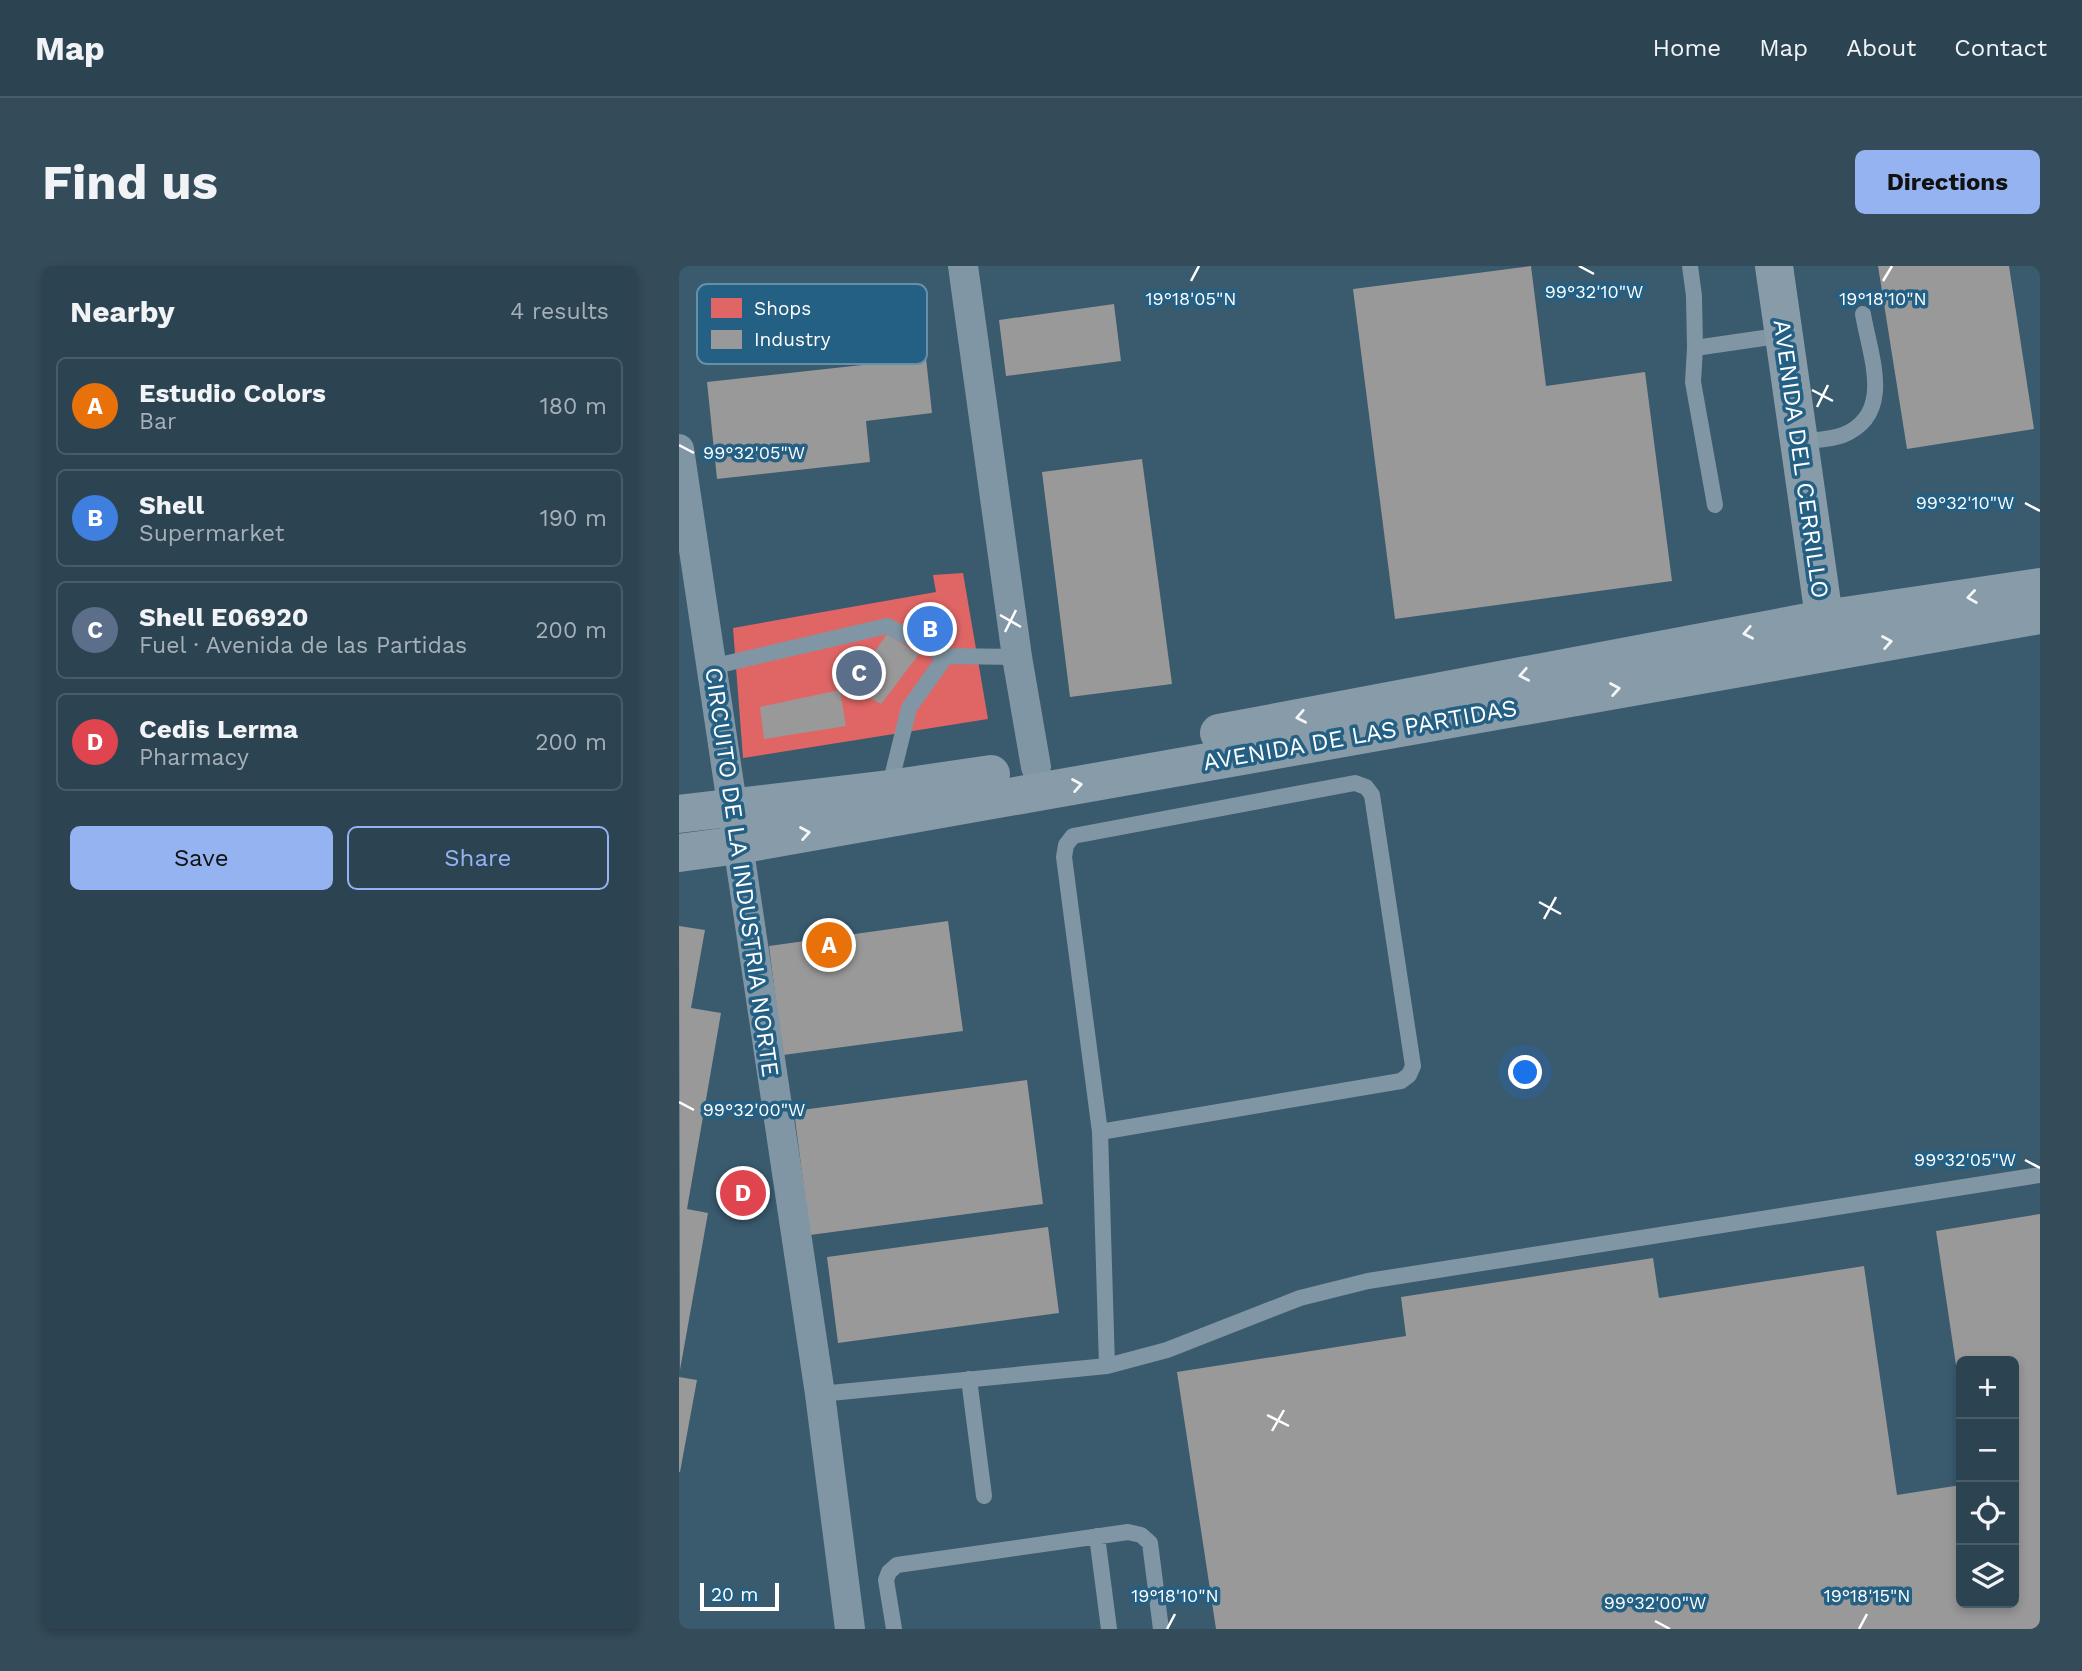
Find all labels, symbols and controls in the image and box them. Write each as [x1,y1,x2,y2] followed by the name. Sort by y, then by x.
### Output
[35,29,105,68] text: Map
[1653,34,1721,62] text: Home
[1759,34,1808,62] text: Map
[1846,34,1916,62] text: About
[1954,34,2047,62] text: Contact
[1855,150,2040,214] button: Directions
[42,153,218,211] text: Find us
[1545,281,1643,302] text: 99°32'10"W
[697,284,927,364] legend
[1146,288,1236,309] text: 19°18'05"N
[1839,288,1927,309] text: 19°18'10"N
[70,294,175,329] text: Nearby
[754,297,811,320] text: Shops
[510,298,609,325] text: 4 results
[1768,318,1834,600] street label: AVENIDA DEL CERRILLO
[754,328,831,351] text: Industry
[139,378,326,408] text: Estudio Colors
[87,393,103,420] text: A
[540,393,607,420] text: 180 m
[139,408,176,435] text: Bar
[703,442,805,463] text: 99°32'05"W
[139,490,204,520] text: Shell
[1916,492,2014,513] text: 99°32'10"W
[87,505,103,532] text: B
[540,505,607,532] text: 190 m
[139,520,284,547] text: Supermarket
[1967,589,1978,604] one-way arrow
[139,602,308,632] text: Shell E06920
[907,603,953,655] pin: B
[87,617,103,644] text: C
[535,617,607,644] text: 200 m
[1742,625,1754,640] one-way arrow
[139,632,467,659] text: Fuel · Avenida de las Partidas
[1881,635,1893,650] one-way arrow
[836,647,882,699] pin: C
[699,665,785,1079] street label: CIRCUITO DE LA INDUSTRIA NORTE
[1518,667,1530,682] one-way arrow
[1609,683,1621,698] one-way arrow
[1201,694,1519,776] street label: AVENIDA DE LAS PARTIDAS
[1295,709,1307,724] one-way arrow
[139,714,298,744] text: Cedis Lerma
[87,729,103,756] text: D
[535,729,607,756] text: 200 m
[139,744,249,771] text: Pharmacy
[1071,778,1083,793] one-way arrow
[70,826,333,890] button: Save
[347,826,609,890] button: Share
[799,826,811,841] one-way arrow
[806,919,852,971] pin: A
[1508,1055,1542,1089] your location
[703,1099,805,1120] text: 99°32'00"W
[1914,1149,2016,1170] text: 99°32'05"W
[720,1167,766,1219] pin: D
[1956,1356,2019,1608] map controls
[1956,1356,2019,1419] button: +
[1956,1419,2019,1482] button: −
[1956,1482,2019,1545] button: locate
[1956,1545,2019,1608] button: layers
[700,1580,779,1612] scale bar
[711,1583,758,1606] text: 20 m
[1131,1585,1219,1606] text: 19°18'10"N
[1824,1585,1910,1606] text: 19°18'15"N
[1604,1592,1706,1613] text: 99°32'00"W

